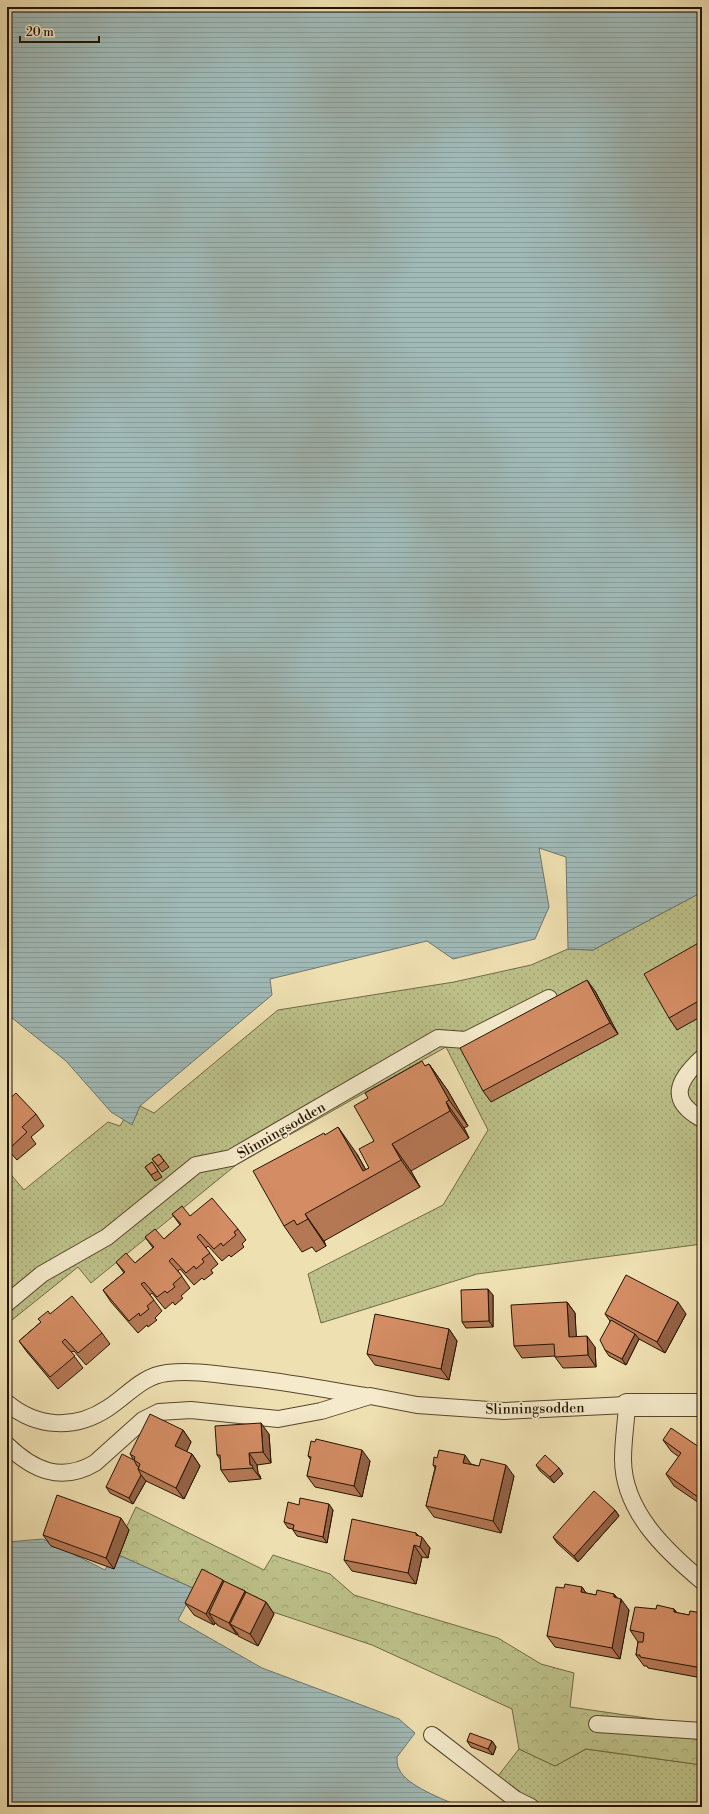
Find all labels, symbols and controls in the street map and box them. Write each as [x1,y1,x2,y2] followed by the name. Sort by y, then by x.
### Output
[20,18,99,44] scale bar
[26,25,54,40] text: 20 m
[234,1098,329,1163] street label: Slinningsodden
[485,1399,585,1419] street label: Slinningsodden

